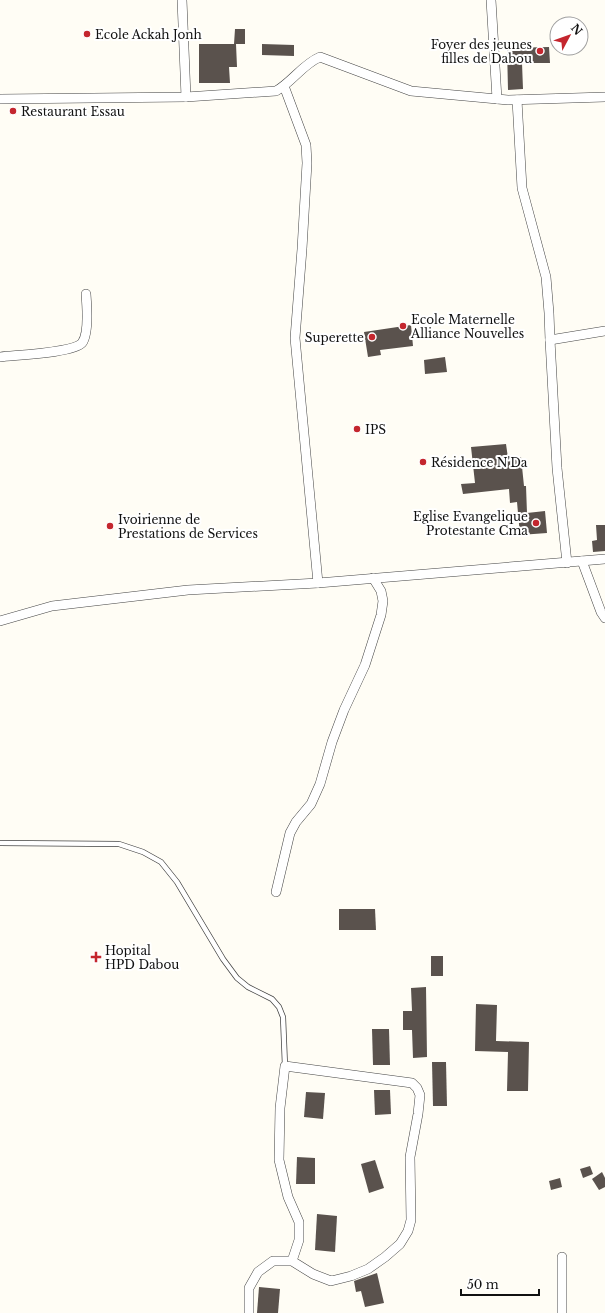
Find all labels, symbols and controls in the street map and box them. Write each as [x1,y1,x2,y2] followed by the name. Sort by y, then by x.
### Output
[549,16,589,56] north arrow
[568,21,586,38] text: N
[95,27,202,42] place label: Ecole Ackah Jonh
[82,29,92,39] marker: Ecole Ackah Jonh
[431,37,532,66] place label: Foyer des jeunes filles de Dabou
[535,46,545,56] marker: Foyer des jeunes filles de Dabou
[21,104,125,119] place label: Restaurant Essau
[8,106,18,116] marker: Restaurant Essau
[410,312,524,341] place label: Ecole Maternelle Alliance Nouvelles
[398,321,408,331] marker: Ecole Maternelle Alliance Nouvelles
[305,330,364,345] place label: Superette
[367,332,377,342] marker: Superette
[365,422,386,437] place label: IPS
[352,424,362,434] marker: IPS
[431,455,528,470] place label: Résidence N'Da
[418,457,428,467] marker: Résidence N'Da
[413,509,528,538] place label: Eglise Evangelique Protestante Cma
[118,512,258,541] place label: Ivoirienne de Prestations de Services
[531,518,541,528] marker: Eglise Evangelique Protestante Cma
[105,521,115,531] marker: Ivoirienne de Prestations de Services
[105,943,179,972] place label: Hopital HPD Dabou
[90,951,102,963] marker: Hopital HPD Dabou
[461,1271,539,1297] scale bar
[467,1277,499,1292] text: 50 m

